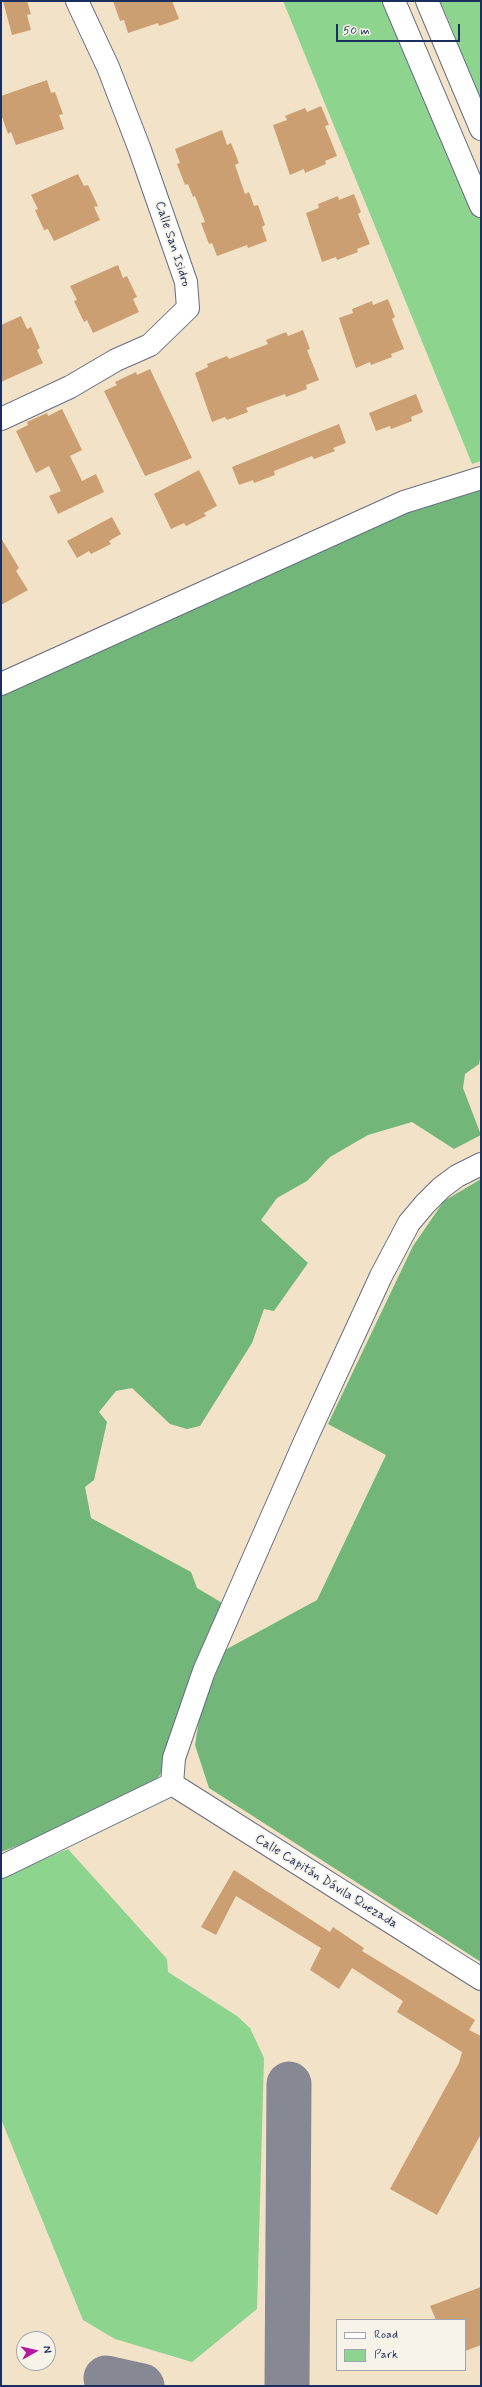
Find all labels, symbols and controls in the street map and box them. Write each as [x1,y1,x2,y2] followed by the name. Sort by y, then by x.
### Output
[338,16,462,42] scale bar
[343,23,370,39] text: 50 m
[151,199,193,289] street label: Calle San Isidro
[252,1832,400,1932] street label: Calle Capitán Dávila Quezada
[336,2319,466,2371] legend
[374,2327,398,2343] text: Road
[16,2331,56,2371] north arrow
[39,2345,54,2354] text: N
[374,2347,398,2363] text: Park

